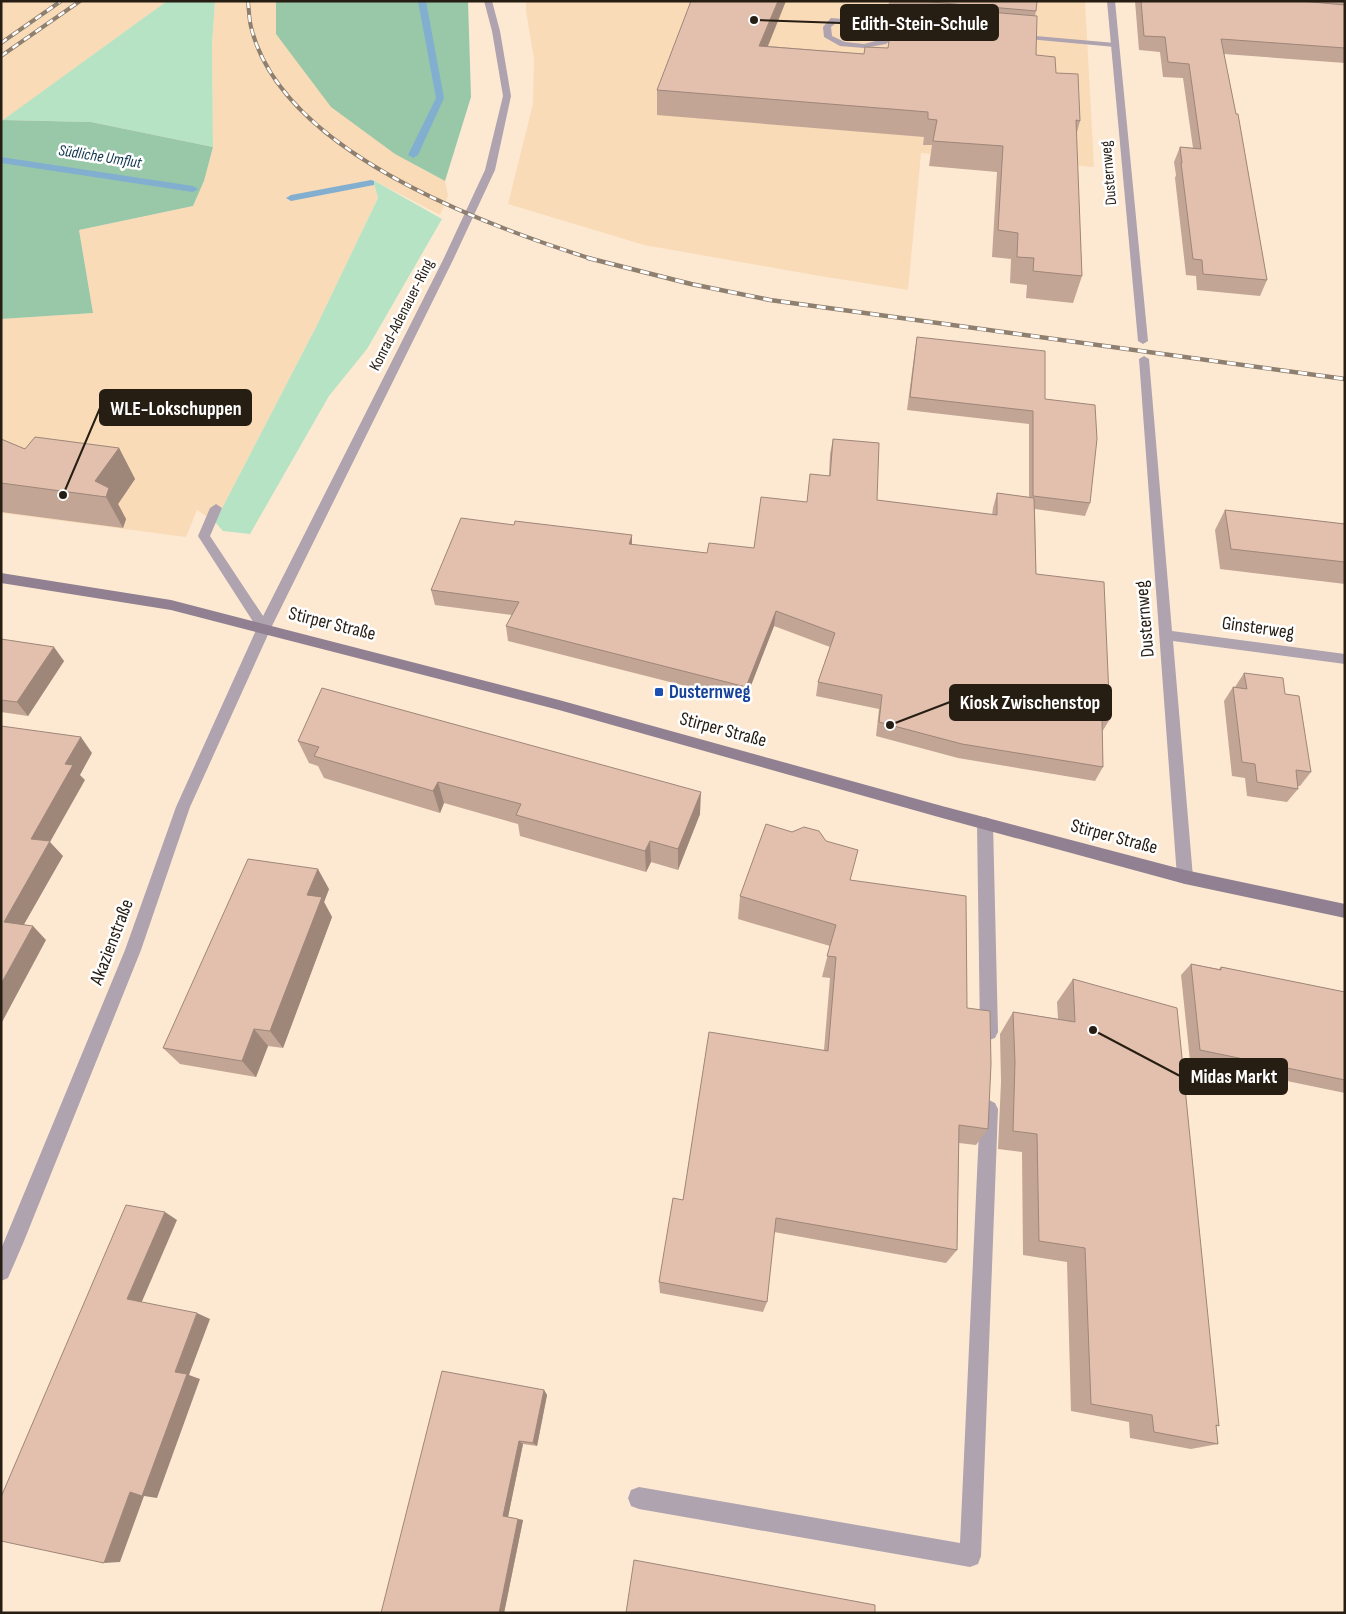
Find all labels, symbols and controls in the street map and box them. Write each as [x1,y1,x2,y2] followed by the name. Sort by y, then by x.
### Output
[841,5,998,40] callout: Edith-Stein-Schule
[852,12,988,36] text: Edith-Stein-Schule
[1097,140,1121,206] street label: Dusternweg
[57,141,144,173] water label: Südliche Umflut
[366,256,438,374] street label: Konrad-Adenauer-Ring
[100,390,251,425] callout: WLE-Lokschuppen
[110,397,242,421] text: WLE-Lokschuppen
[1130,579,1160,658] street label: Dusternweg
[286,602,378,646] street label: Stirper Straße
[1220,612,1296,645] street label: Ginsterweg
[669,681,751,704] place label: Dusternweg
[950,685,1111,720] callout: Kiosk Zwischenstop
[653,686,665,698] marker: Dusternweg
[960,691,1100,715] text: Kiosk Zwischenstop
[677,707,769,753] street label: Stirper Straße
[1068,814,1160,860] street label: Stirper Straße
[85,896,139,989] street label: Akazienstraße
[1180,1059,1287,1094] callout: Midas Markt
[1191,1065,1278,1089] text: Midas Markt

